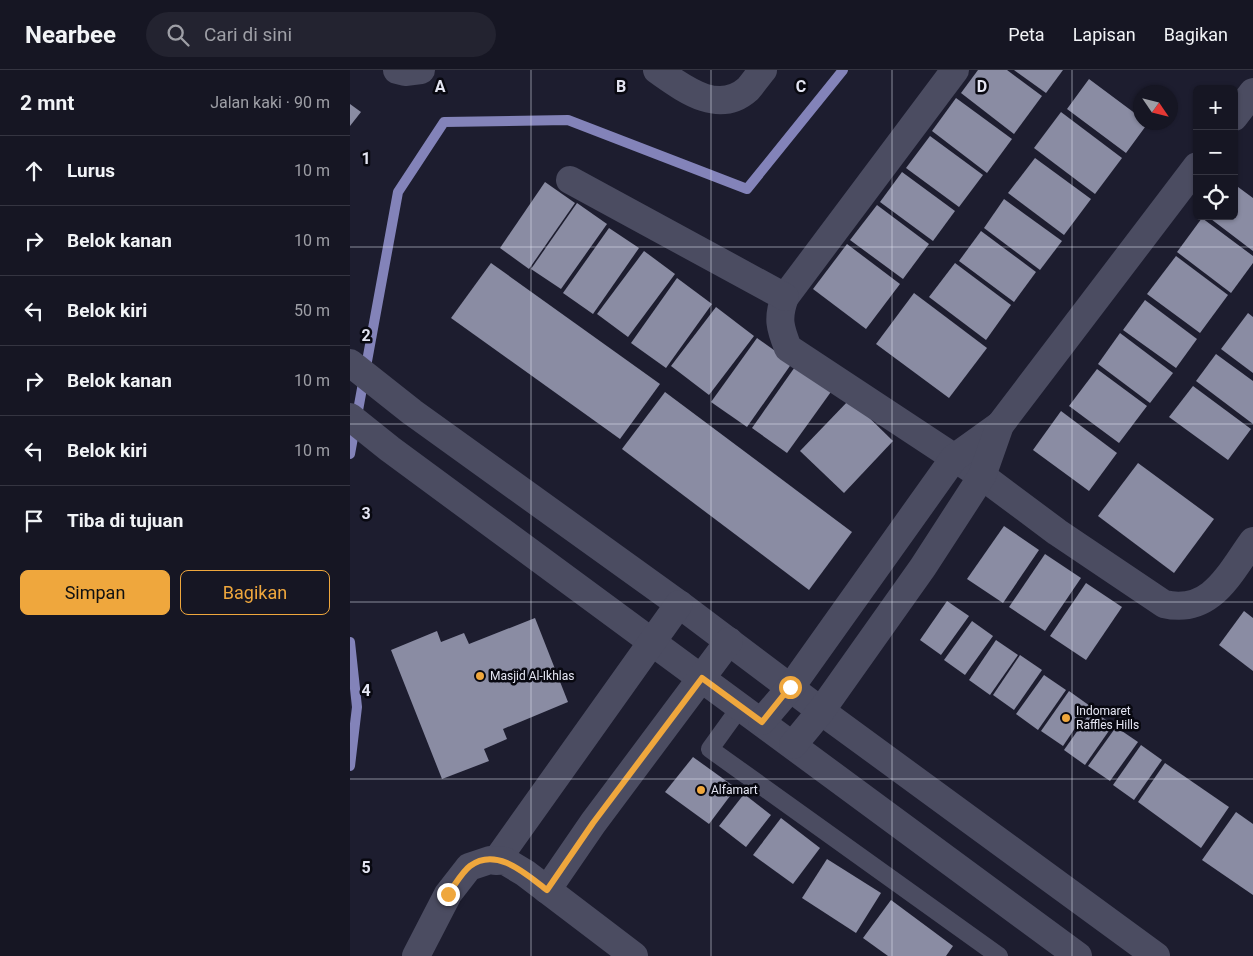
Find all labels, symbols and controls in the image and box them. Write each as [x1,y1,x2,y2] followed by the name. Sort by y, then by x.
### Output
[146,12,496,57] search box
[25,21,116,49] text: Nearbee
[164,21,192,49] icon: search
[204,23,292,46] text: Cari di sini
[1008,24,1045,45] text: Peta
[1073,24,1136,45] text: Lapisan
[1164,24,1228,45] text: Bagikan
[435,77,446,96] text: A
[616,77,626,96] text: B
[796,77,806,96] text: C
[977,77,987,96] text: D
[1133,85,1178,130] north arrow
[1193,85,1238,220] map controls
[1193,85,1238,130] button: +
[20,91,74,115] text: 2 mnt
[210,93,330,112] text: Jalan kaki · 90 m
[1193,130,1238,175] button: −
[361,149,371,168] text: 1
[20,157,48,185] icon: ahead
[67,159,115,182] text: Lurus
[294,161,330,180] text: 10 m
[1193,175,1238,220] button: locate
[20,227,48,255] icon: right
[67,229,172,252] text: Belok kanan
[294,231,330,250] text: 10 m
[20,297,48,325] icon: left
[67,299,147,322] text: Belok kiri
[294,301,330,320] text: 50 m
[361,326,371,345] text: 2
[20,367,48,395] icon: right
[67,369,172,392] text: Belok kanan
[294,371,330,390] text: 10 m
[20,437,48,465] icon: left
[67,439,147,462] text: Belok kiri
[294,441,330,460] text: 10 m
[361,504,371,523] text: 3
[20,507,48,535] icon: arrive
[67,509,183,532] text: Tiba di tujuan
[20,570,170,615] button: Simpan
[180,570,330,615] button: Bagikan
[490,669,574,683] place label: Masjid Al-Ikhlas
[474,670,486,682] marker: Masjid Al-Ikhlas
[779,676,802,699] route start
[361,681,371,700] text: 4
[1076,704,1139,732] place label: Indomaret Raffles Hills
[1060,712,1072,724] marker: Indomaret Raffles Hills
[711,783,758,797] place label: Alfamart
[695,784,707,796] marker: Alfamart
[361,858,371,877] text: 5
[437,883,460,906] route end

